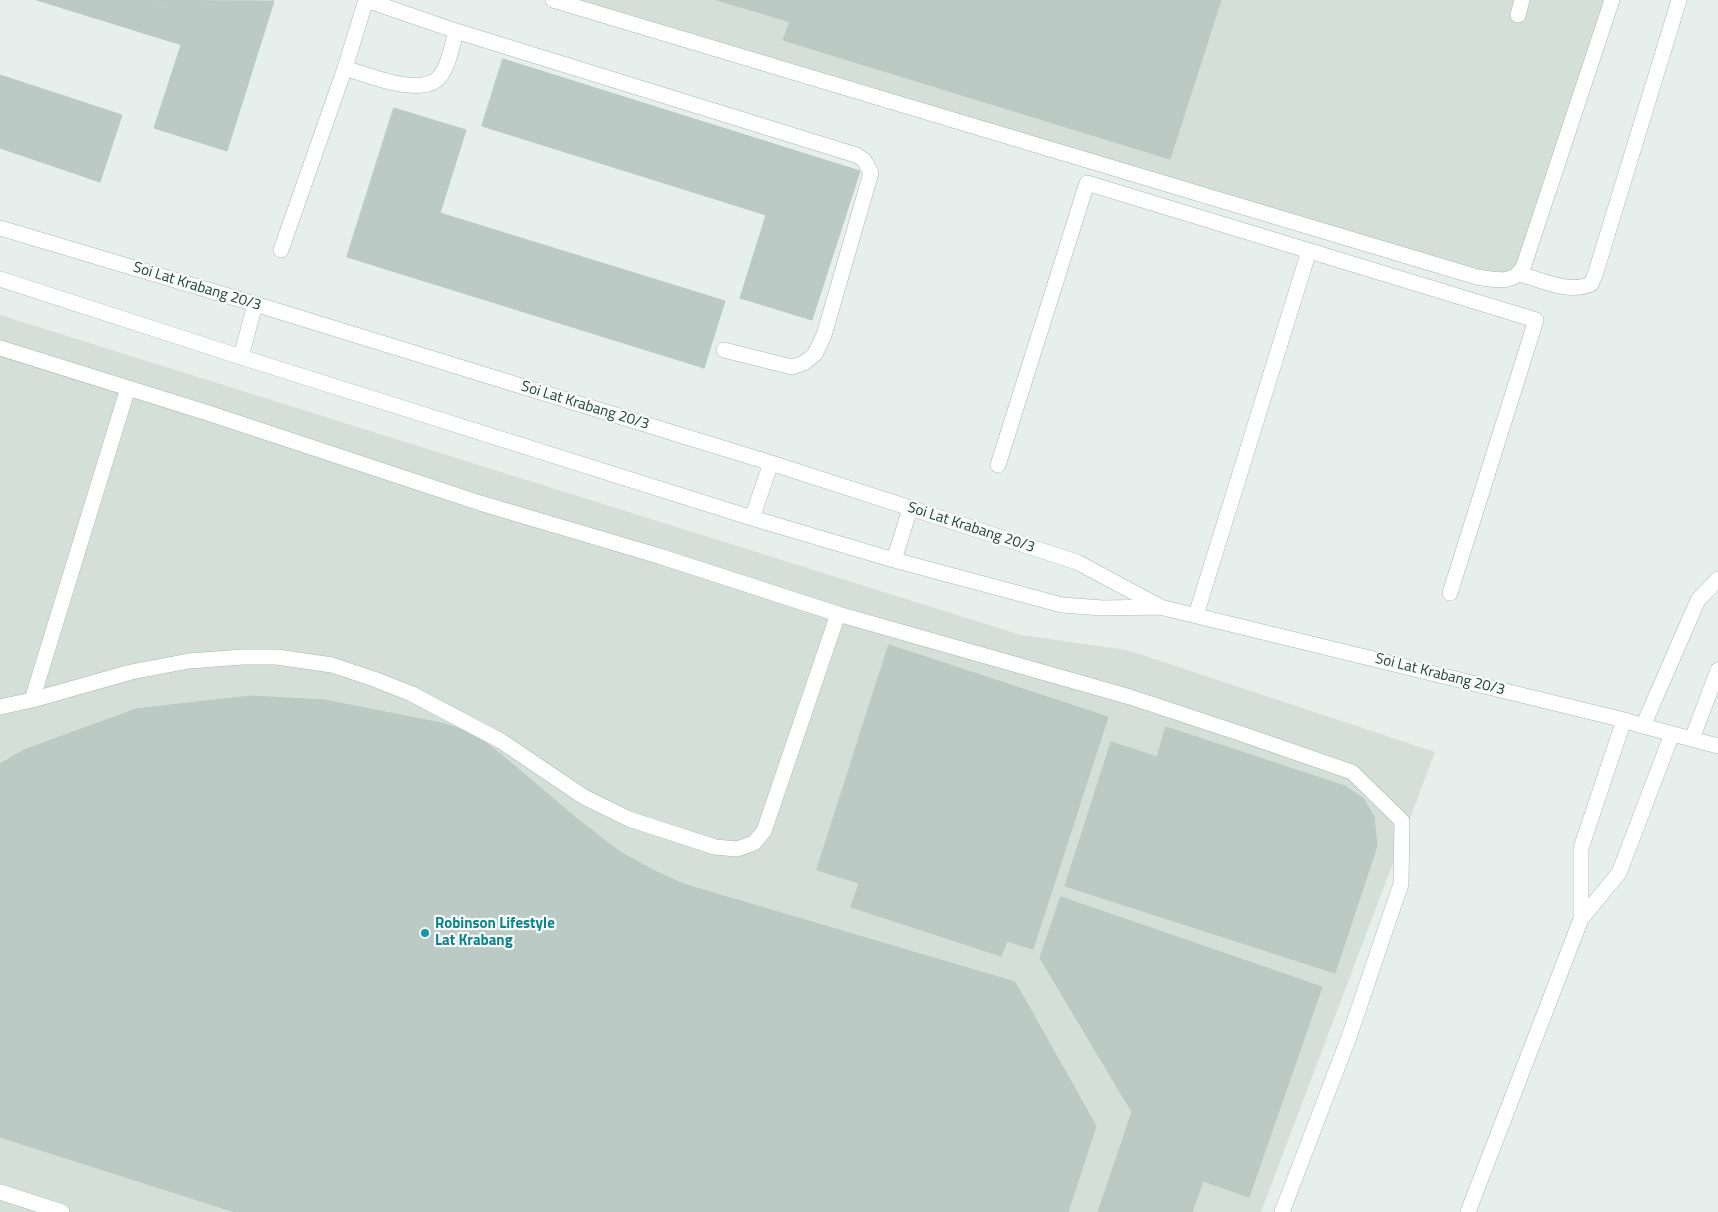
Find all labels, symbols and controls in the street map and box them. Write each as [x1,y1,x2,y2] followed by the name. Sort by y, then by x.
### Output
[131,259,263,315] street label: Soi Lat Krabang 20/3
[519,378,651,434] street label: Soi Lat Krabang 20/3
[905,499,1037,557] street label: Soi Lat Krabang 20/3
[1373,650,1507,700] street label: Soi Lat Krabang 20/3
[435,915,555,950] place label: Robinson Lifestyle Lat Krabang
[419,927,431,939] marker: Robinson Lifestyle Lat Krabang

